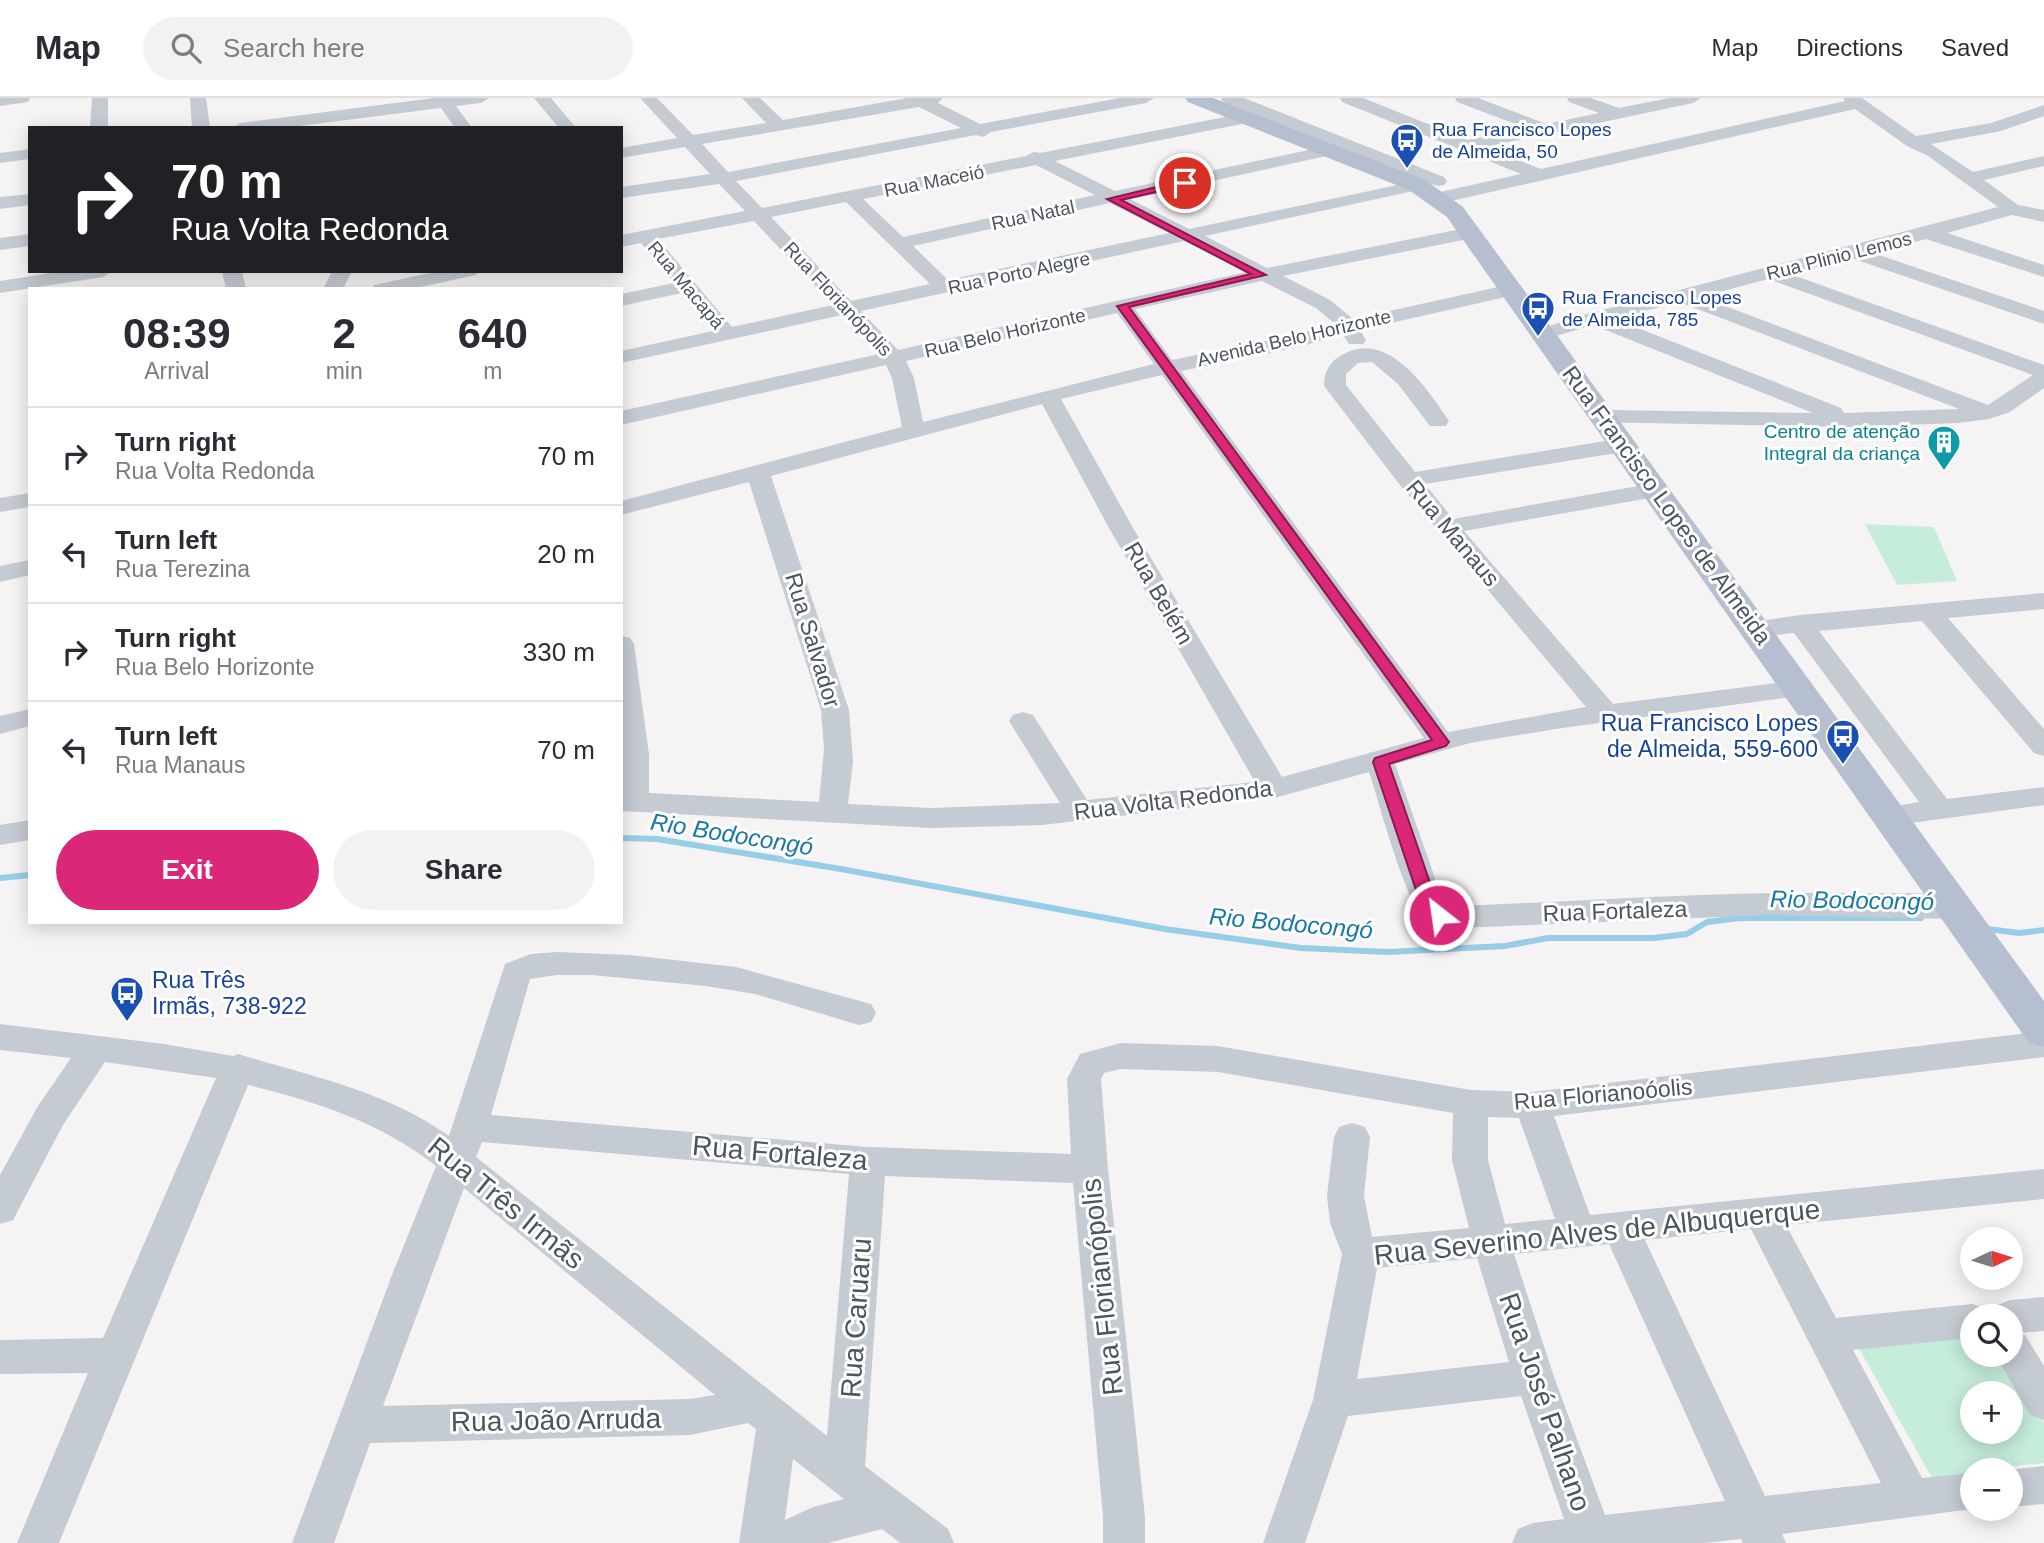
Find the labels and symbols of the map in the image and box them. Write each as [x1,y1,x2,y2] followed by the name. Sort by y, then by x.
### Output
[1432,119,1612,162] place label: Rua Francisco Lopes de Almeida, 50
[1388,121,1426,170] bus stop icon: Rua Francisco Lopes de Almeida, 50
[1155,153,1215,213] pin
[882,161,986,201] street label: Rua Maceió
[989,196,1077,234] street label: Rua Natal
[1764,228,1914,284] street label: Rua Plinio Lemos
[643,237,729,333] street label: Rua Macapá
[780,238,896,360] street label: Rua Florianópolis
[946,248,1092,298] street label: Rua Porto Alegre
[1562,287,1742,330] place label: Rua Francisco Lopes de Almeida, 785
[1519,289,1557,338] bus stop icon: Rua Francisco Lopes de Almeida, 785
[922,304,1088,362] street label: Rua Belo Horizonte
[1195,305,1393,371] street label: Avenida Belo Horizonte
[1557,361,1777,649] street label: Rua Francisco Lopes de Almeida
[1764,421,1920,464] place label: Centro de atenção Integral da criança
[1925,423,1963,472] building icon: Centro de atenção Integral da criança
[1401,475,1505,591] street label: Rua Manaus
[1119,537,1199,649] street label: Rua Belém
[780,570,846,711] street label: Rua Salvador
[1601,710,1818,762] place label: Rua Francisco Lopes de Almeida, 559-600
[1824,717,1862,766] bus stop icon: Rua Francisco Lopes de Almeida, 559-600
[1072,775,1274,825] street label: Rua Volta Redonda
[649,808,815,860] water label: Rio Bodocongó
[1402,878,1476,952] position arrow
[1770,885,1934,915] water label: Rio Bodocongó
[1542,895,1688,927] street label: Rua Fortaleza
[1208,902,1374,944] water label: Rio Bodocongó
[152,967,307,1019] place label: Rua Três Irmãs, 738-922
[108,974,146,1023] bus stop icon: Rua Três Irmãs, 738-922
[1513,1073,1693,1115] street label: Rua Florianoóolis
[691,1130,869,1176] street label: Rua Fortaleza
[422,1131,590,1275] street label: Rua Três Irmãs
[1075,1177,1129,1397] street label: Rua Florianópolis
[1372,1193,1822,1271] street label: Rua Severino Alves de Albuquerque
[1960,1227,2023,1290] north arrow
[835,1237,877,1399] street label: Rua Caruaru
[1493,1289,1597,1515] street label: Rua José Palhano
[451,1403,662,1437] street label: Rua João Arruda

